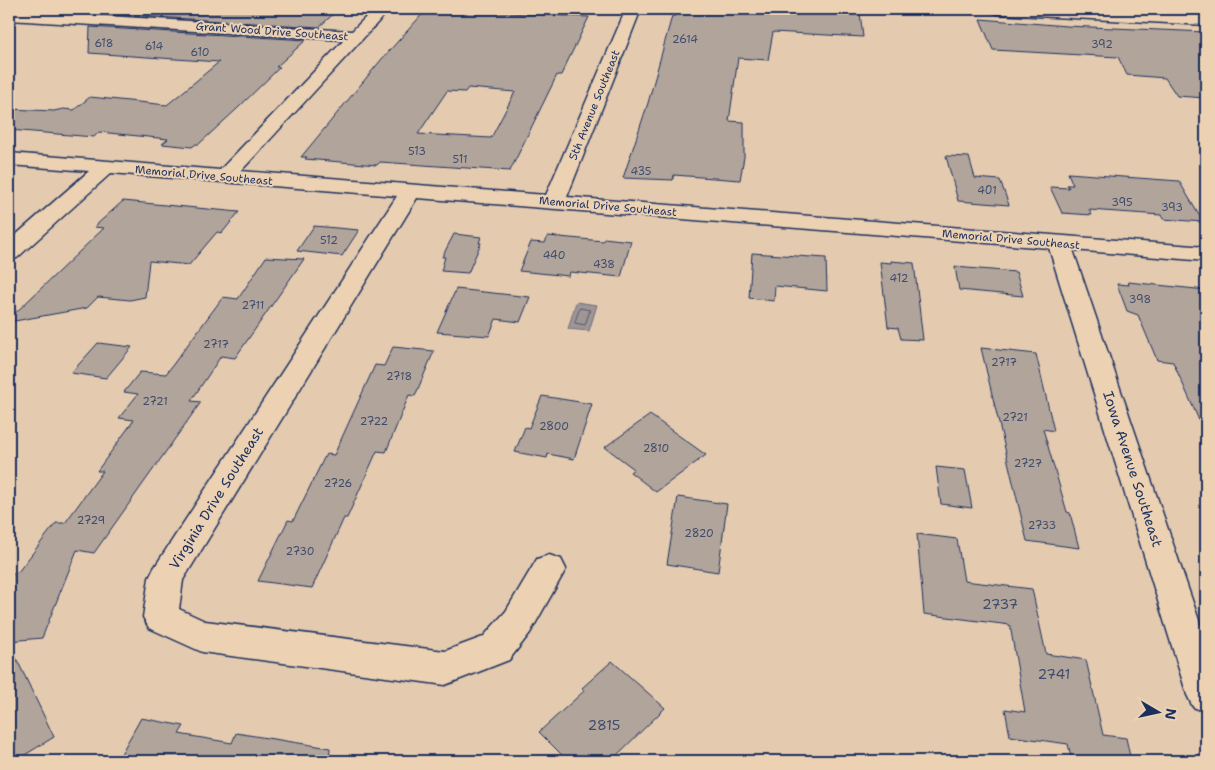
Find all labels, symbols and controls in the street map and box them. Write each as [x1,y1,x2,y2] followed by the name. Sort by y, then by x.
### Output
[195,19,349,44] street label: Grant Wood Drive Southeast
[672,32,698,47] house number: 2614
[95,36,114,51] house number: 618
[1091,37,1113,52] house number: 392
[145,39,164,54] house number: 614
[191,45,209,60] house number: 610
[565,48,624,163] street label: 5th Avenue Southeast
[408,144,426,159] house number: 513
[452,152,468,167] house number: 511
[134,162,274,189] street label: Memorial Drive Southeast
[630,164,652,179] house number: 435
[977,183,997,198] house number: 401
[538,193,678,220] street label: Memorial Drive Southeast
[1111,195,1133,210] house number: 395
[1161,200,1183,215] house number: 393
[941,226,1081,253] street label: Memorial Drive Southeast
[320,233,338,248] house number: 512
[543,248,565,263] house number: 440
[593,257,615,272] house number: 438
[890,271,908,286] house number: 412
[1129,292,1151,307] house number: 398
[242,298,264,313] house number: 2711
[203,337,229,352] house number: 2717
[991,355,1017,370] house number: 2717
[386,369,412,384] house number: 2718
[1099,389,1167,549] street label: Iowa Avenue Southeast
[142,394,168,409] house number: 2721
[1002,410,1028,425] house number: 2721
[360,414,388,429] house number: 2722
[539,419,569,434] house number: 2800
[165,424,267,572] street label: Virginia Drive Southeast
[643,441,669,456] house number: 2810
[1014,456,1042,471] house number: 2727
[324,476,352,491] house number: 2726
[77,513,105,528] house number: 2729
[1028,518,1056,533] house number: 2733
[684,526,714,541] house number: 2820
[285,544,315,559] house number: 2730
[982,595,1018,613] house number: 2737
[1038,665,1070,683] house number: 2741
[1132,688,1182,738] north arrow
[1161,707,1181,721] text: N
[588,716,620,734] house number: 2815

